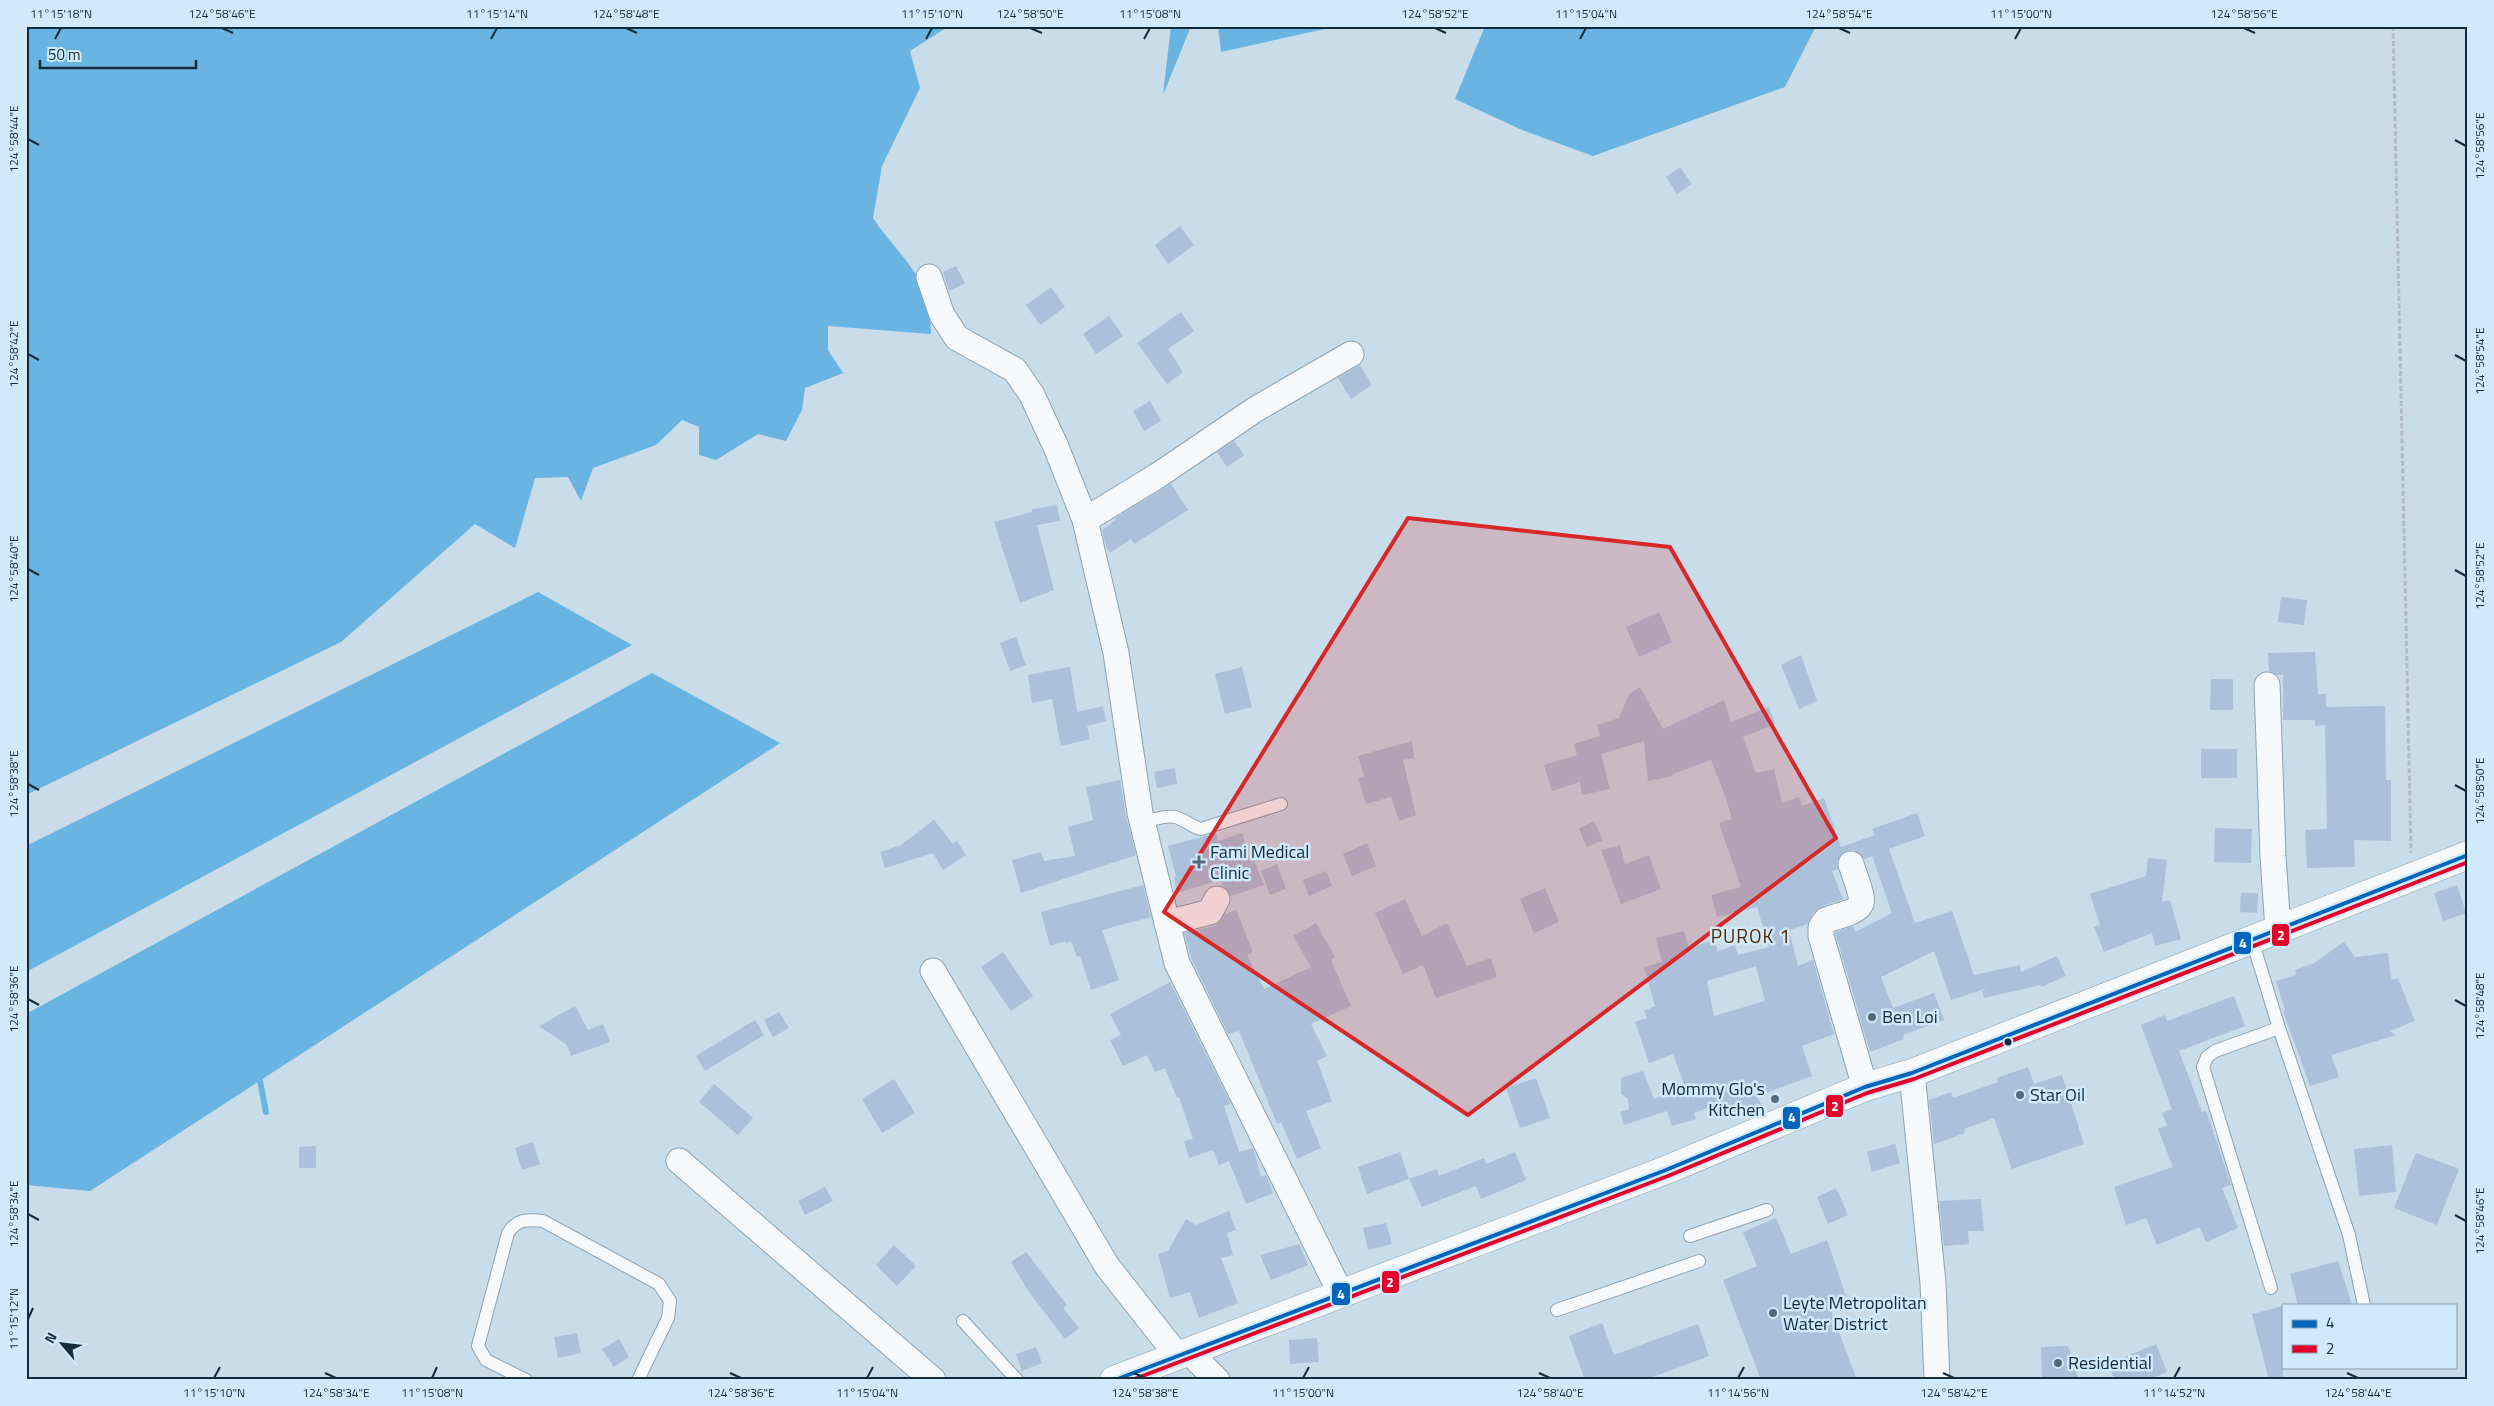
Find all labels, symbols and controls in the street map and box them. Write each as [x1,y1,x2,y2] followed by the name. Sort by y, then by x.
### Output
[30,4,92,23] text: 11°15'18"N
[188,4,256,23] text: 124°58'46"E
[466,4,528,23] text: 11°15'14"N
[592,4,660,23] text: 124°58'48"E
[901,4,963,23] text: 11°15'10"N
[996,4,1064,23] text: 124°58'50"E
[1119,4,1181,23] text: 11°15'08"N
[1401,4,1469,23] text: 124°58'52"E
[1555,4,1617,23] text: 11°15'04"N
[1805,4,1873,23] text: 124°58'54"E
[1990,4,2052,23] text: 11°15'00"N
[2210,4,2278,23] text: 124°58'56"E
[40,38,196,70] scale bar
[48,43,81,66] text: 50 m
[4,105,23,173] text: 124°58'44"E
[2470,112,2489,180] text: 124°58'56"E
[4,320,23,388] text: 124°58'42"E
[2470,327,2489,395] text: 124°58'54"E
[4,535,23,603] text: 124°58'40"E
[2470,542,2489,610] text: 124°58'52"E
[4,750,23,818] text: 124°58'38"E
[2470,757,2489,825] text: 124°58'50"E
[1210,838,1309,886] place label: Fami Medical Clinic
[1192,855,1206,869] marker: Fami Medical Clinic
[1711,921,1791,950] district label: PUROK 1
[2271,923,2290,947] line badge: 2
[2277,924,2285,945] text: 2
[2233,931,2252,955] line badge: 4
[2239,932,2247,953] text: 4
[4,965,23,1033] text: 124°58'36"E
[2470,972,2489,1040] text: 124°58'48"E
[1882,1003,1938,1030] place label: Ben Loi
[1866,1011,1878,1023] marker: Ben Loi
[2003,1037,2013,1047] unlabelled marker
[1661,1075,1765,1123] place label: Mommy Glo's Kitchen
[2030,1081,2085,1108] place label: Star Oil
[2014,1089,2026,1101] marker: Star Oil
[1769,1093,1781,1105] marker: Mommy Glo's Kitchen
[1825,1094,1844,1118] line badge: 2
[1831,1095,1839,1116] text: 2
[1782,1106,1801,1130] line badge: 4
[1788,1106,1796,1127] text: 4
[4,1180,23,1248] text: 124°58'34"E
[2470,1187,2489,1255] text: 124°58'46"E
[1381,1270,1400,1294] line badge: 2
[1386,1271,1394,1292] text: 2
[1331,1282,1351,1306] line badge: 4
[1337,1283,1345,1304] text: 4
[4,1288,23,1350] text: 11°15'12"N
[1783,1289,1927,1337] place label: Leyte Metropolitan Water District
[2282,1304,2456,1368] legend
[1767,1307,1779,1319] marker: Leyte Metropolitan Water District
[2326,1311,2334,1334] text: 4
[38,1318,88,1368] north arrow
[39,1328,62,1347] text: N
[2326,1337,2334,1360] text: 2
[2068,1349,2152,1376] place label: Residential
[2052,1357,2064,1369] marker: Residential
[183,1383,245,1402] text: 11°15'10"N
[302,1383,370,1402] text: 124°58'34"E
[401,1383,463,1402] text: 11°15'08"N
[707,1383,775,1402] text: 124°58'36"E
[836,1383,898,1402] text: 11°15'04"N
[1111,1383,1179,1402] text: 124°58'38"E
[1272,1383,1334,1402] text: 11°15'00"N
[1516,1383,1584,1402] text: 124°58'40"E
[1707,1383,1769,1402] text: 11°14'56"N
[1920,1383,1988,1402] text: 124°58'42"E
[2143,1383,2205,1402] text: 11°14'52"N
[2324,1383,2392,1402] text: 124°58'44"E

